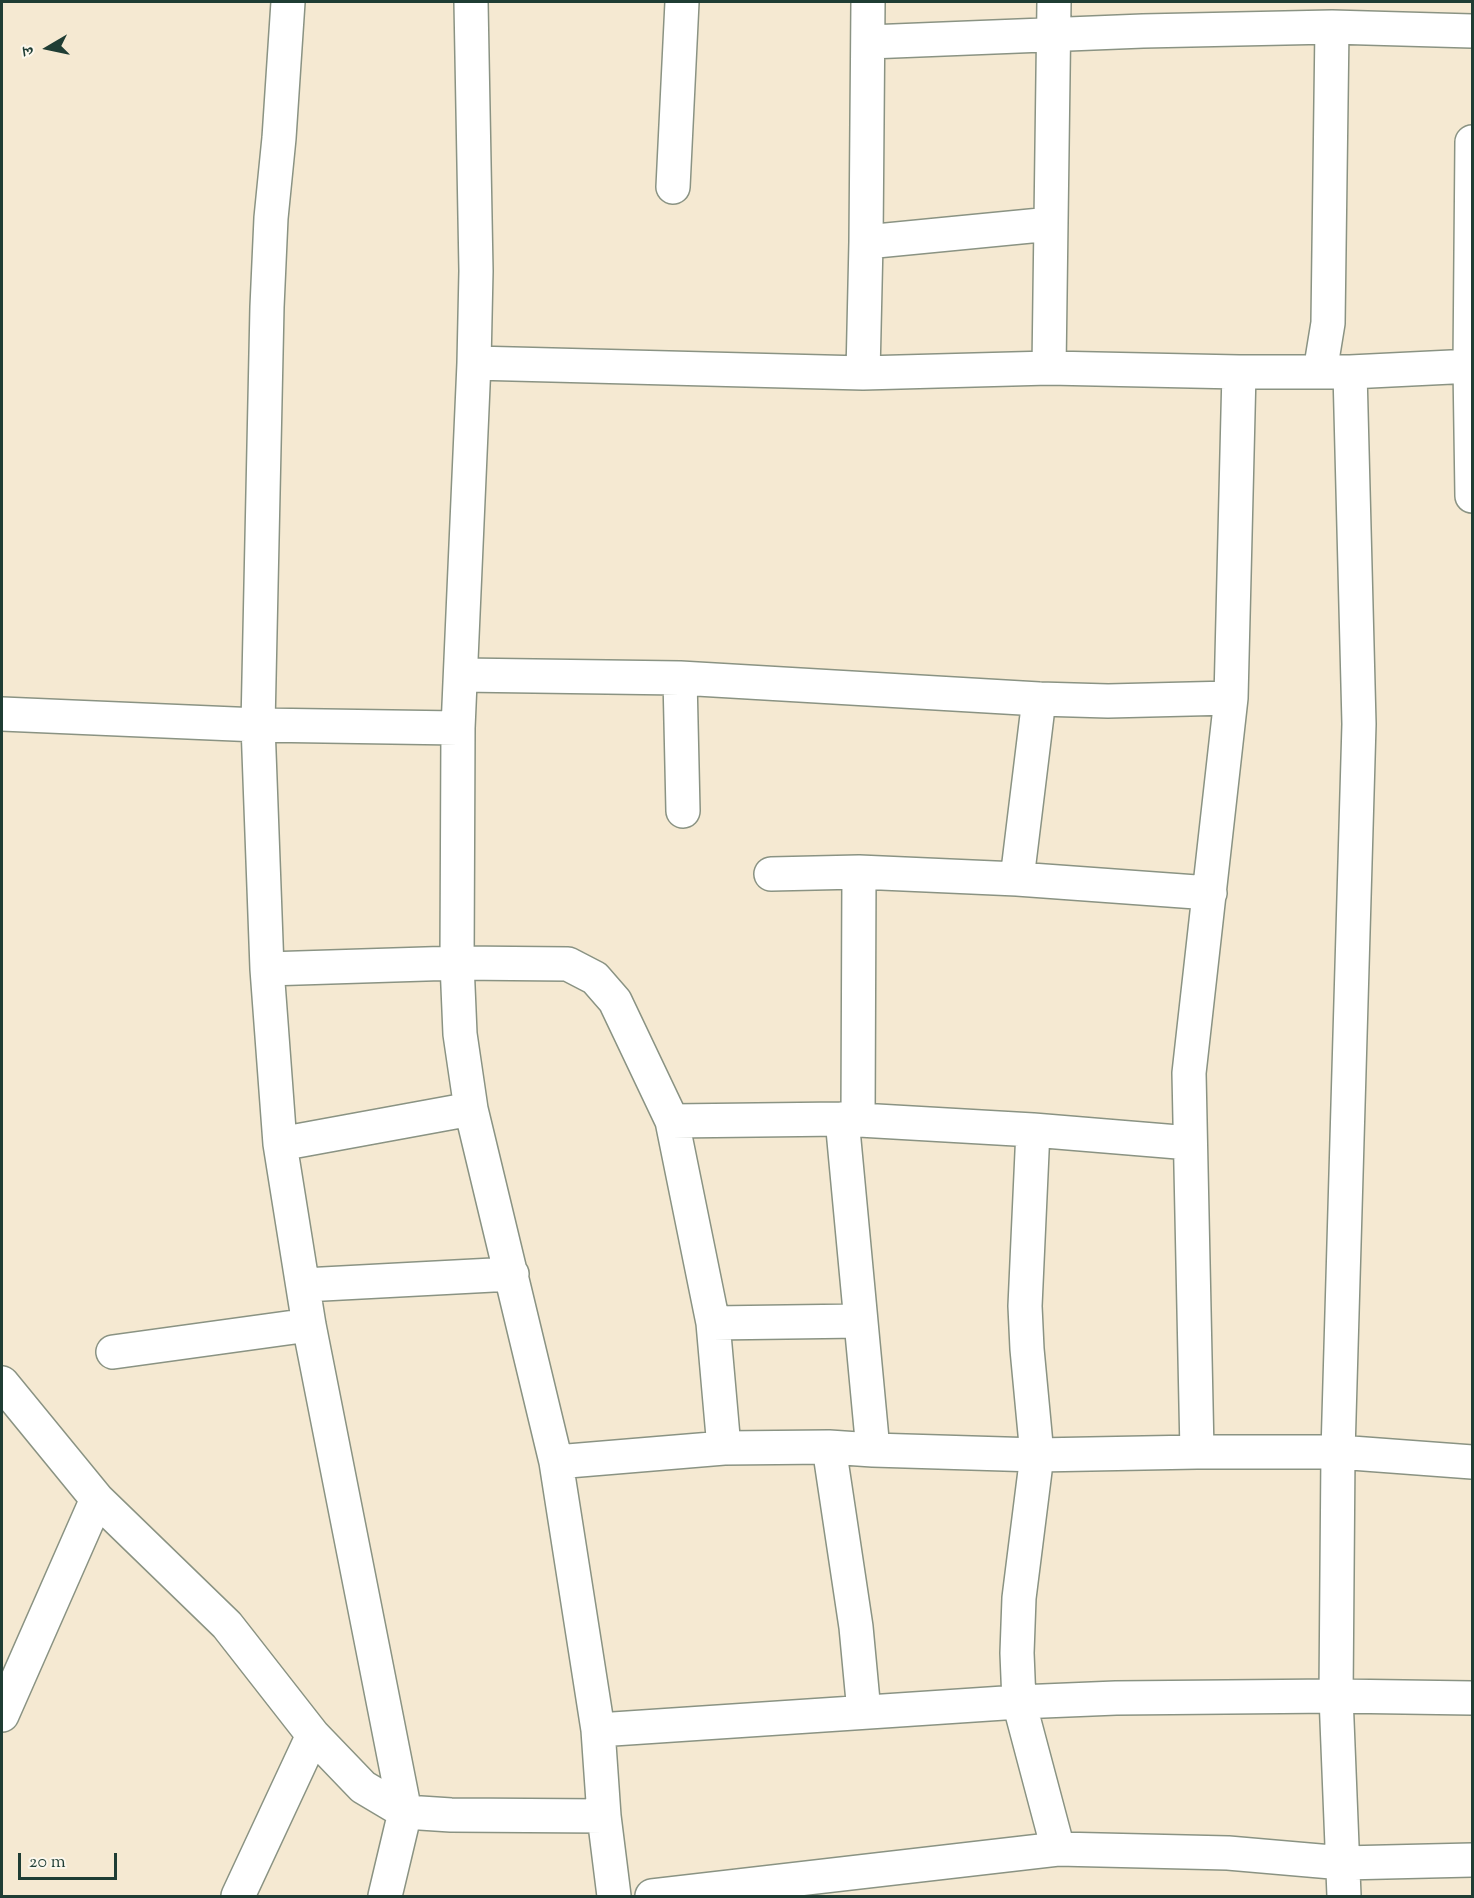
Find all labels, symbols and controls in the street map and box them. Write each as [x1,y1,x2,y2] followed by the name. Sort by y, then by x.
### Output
[18,18,78,78] north arrow
[18,45,42,57] text: उ
[21,1841,120,1879] scale bar
[29,1850,66,1876] text: 20 m

